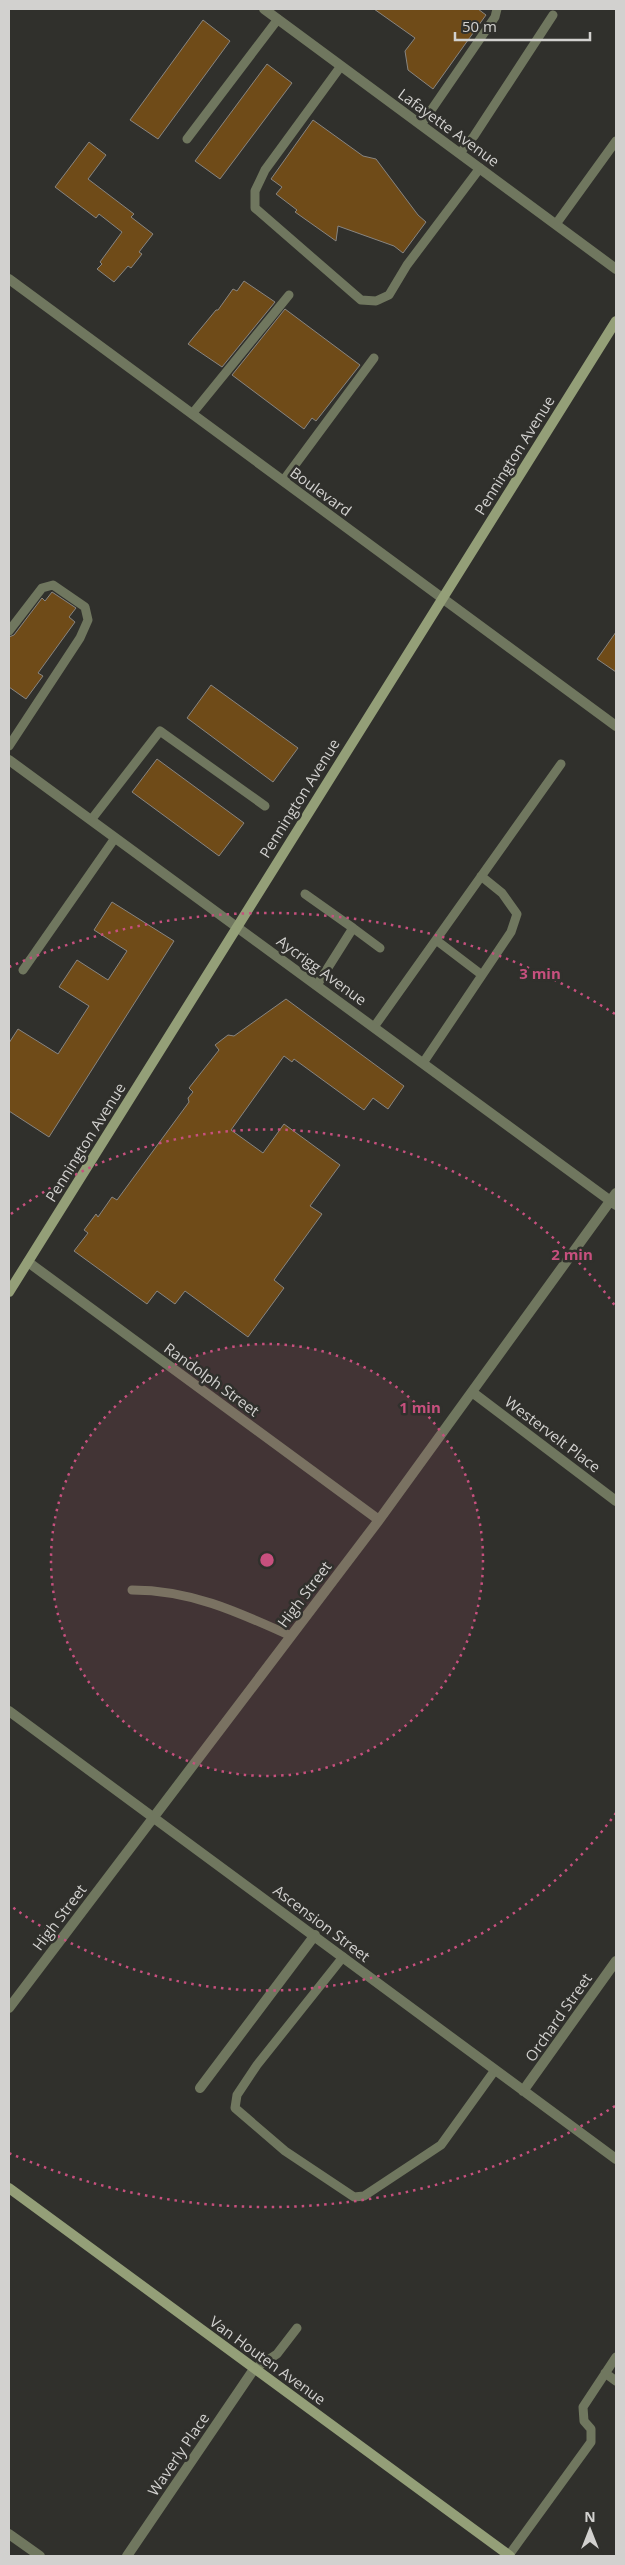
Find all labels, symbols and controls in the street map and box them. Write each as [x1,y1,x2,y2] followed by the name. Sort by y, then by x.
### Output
[455,10,590,42] scale bar
[462,16,497,36] text: 50 m
[394,83,504,171] street label: Lafayette Avenue
[469,392,559,518] street label: Pennington Avenue
[286,462,356,520] street label: Boulevard
[254,735,344,861] street label: Pennington Avenue
[273,931,371,1009] street label: Aycrigg Avenue
[519,963,561,983] text: 3 min
[40,1079,130,1205] street label: Pennington Avenue
[551,1244,593,1264] text: 2 min
[160,1338,264,1420] street label: Randolph Street
[501,1391,605,1477] street label: Westervelt Place
[399,1397,441,1417] text: 1 min
[258,1551,276,1569] centre of rings
[273,1557,335,1631] street label: High Street
[28,1880,90,1954] street label: High Street
[270,1880,374,1966] street label: Ascension Street
[520,1969,596,2065] street label: Orchard Street
[206,2311,330,2409] street label: Van Houten Avenue
[143,2409,213,2499] street label: Waverly Place
[565,2505,615,2555] north arrow
[584,2507,596,2526] text: N

